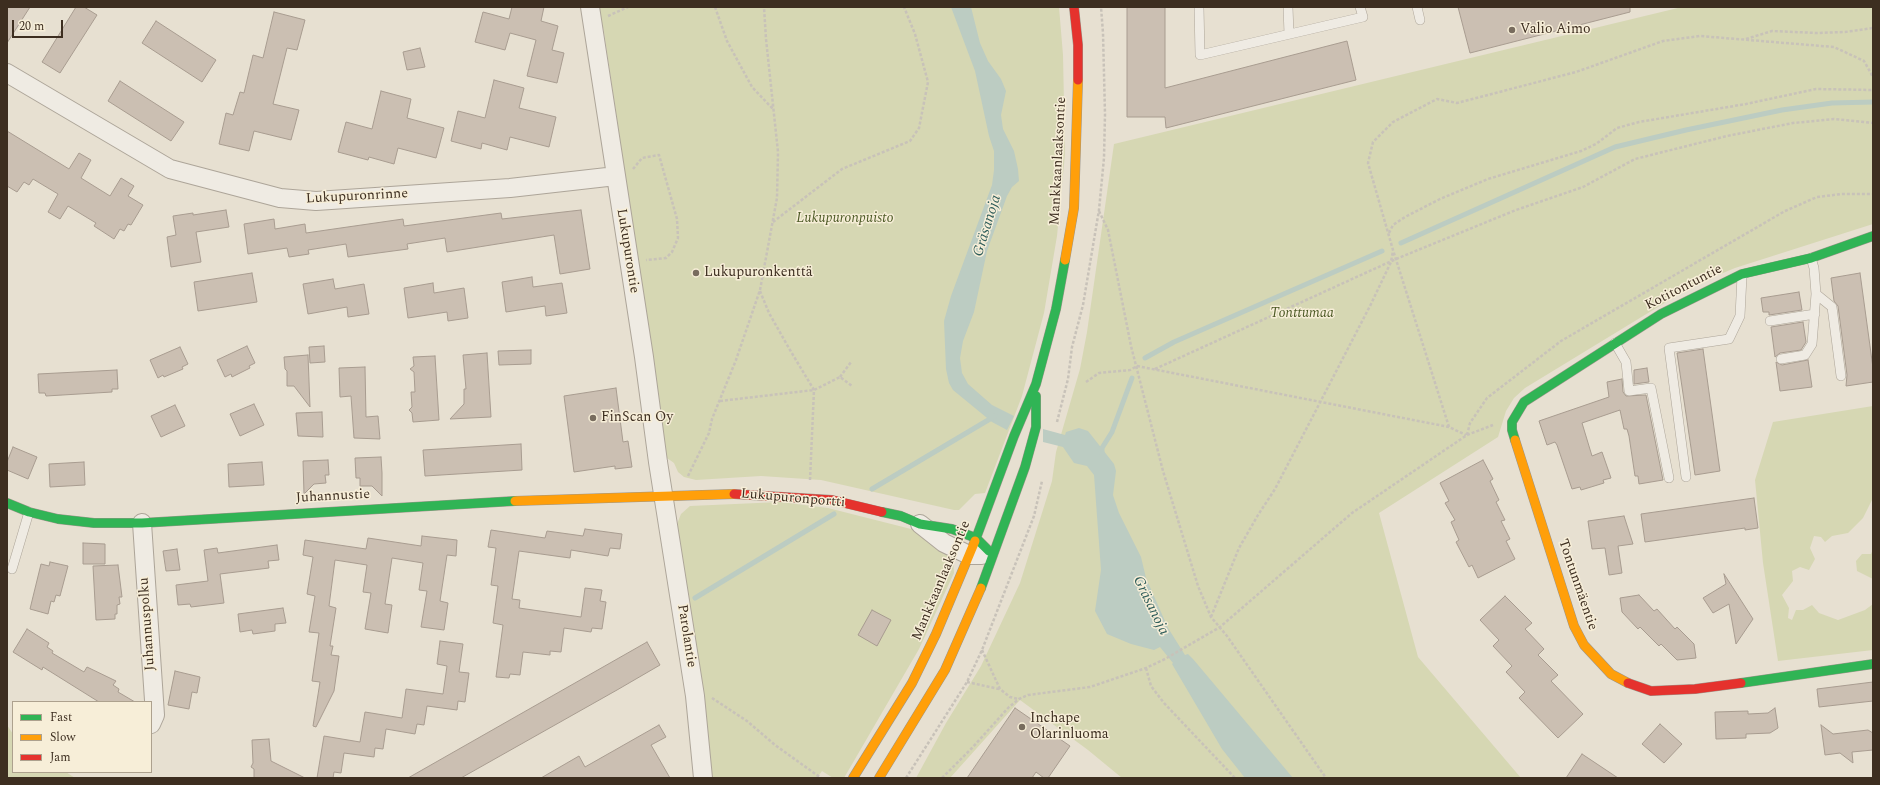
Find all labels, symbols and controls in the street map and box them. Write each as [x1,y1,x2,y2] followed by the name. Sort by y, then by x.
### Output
[14,12,65,38] scale bar
[19,17,44,36] text: 20 m
[1520,22,1590,38] place label: Valio Aimo
[1507,25,1517,35] marker: Valio Aimo
[1047,96,1071,226] street label: Mankkaanlaaksontie
[305,186,409,208] street label: Lukupuronrinne
[970,193,1006,259] water label: Gräsanoja
[612,208,642,294] street label: Lukupurontie
[796,211,894,227] park label: Lukupuronpuisto
[1643,261,1725,315] street label: Kotitontuntie
[704,265,812,281] place label: Lukupuronkenttä
[691,268,701,278] marker: Lukupuronkenttä
[1270,306,1334,322] park label: Tonttumaa
[601,410,673,426] place label: FinScan Oy
[588,413,598,423] marker: FinScan Oy
[740,486,846,512] street label: Lukupuronportti
[295,487,371,507] street label: Juhannustie
[909,518,975,644] street label: Mankkaanlaaksontie
[1554,537,1600,633] street label: Tontunmäentie
[1128,573,1172,639] water label: Gräsanoja
[136,577,160,671] street label: Juhannuspolku
[673,603,699,669] street label: Parolantie
[12,701,152,773] legend
[50,708,72,727] text: Fast
[1030,711,1109,744] place label: Inchape Olarinluoma
[1017,722,1027,732] marker: Inchape Olarinluoma
[50,728,75,747] text: Slow
[50,748,71,767] text: Jam

